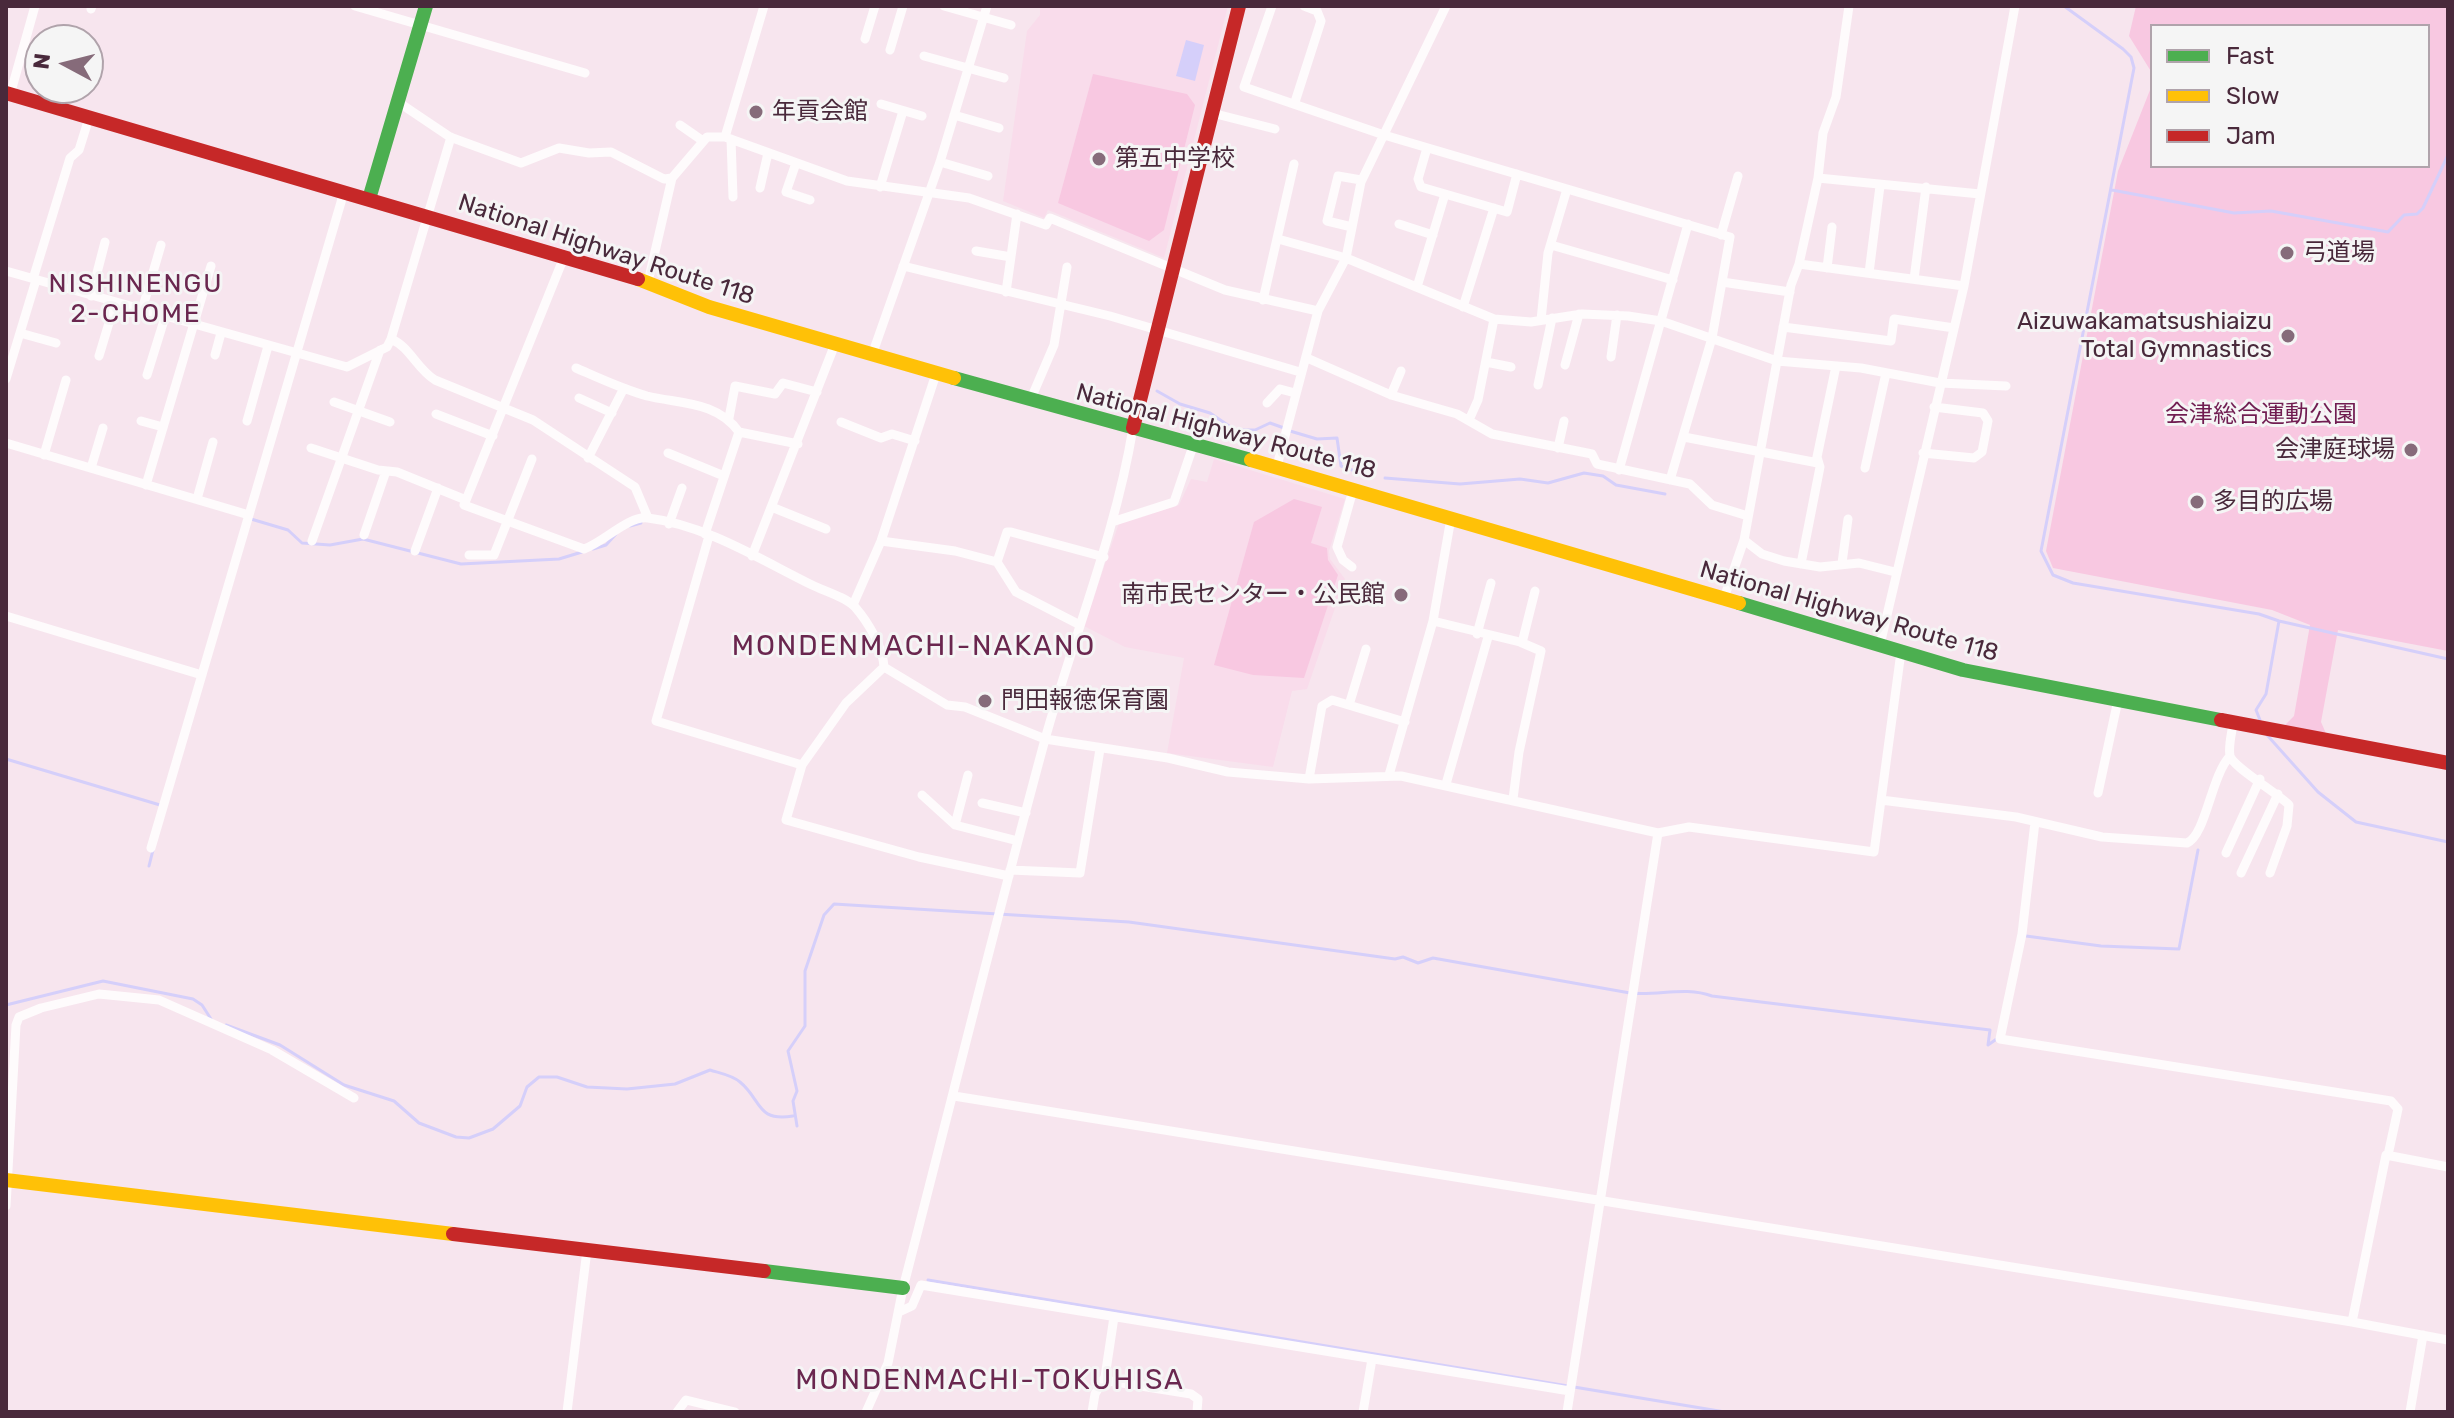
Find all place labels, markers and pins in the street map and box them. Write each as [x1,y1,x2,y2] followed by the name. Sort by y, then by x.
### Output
[772,98,868,126] place label: 年貢会館
[747,103,765,121] marker: 年貢会館
[1115,145,1235,173] place label: 第五中学校
[1090,150,1108,168] marker: 第五中学校
[2303,239,2375,267] place label: 弓道場
[2278,244,2296,262] marker: 弓道場
[2017,308,2272,364] place label: Aizuwakamatsushiaizu Total Gymnastics
[2279,327,2297,345] marker: Aizuwakamatsushiaizu Total Gymnastics
[2275,436,2395,464] place label: 会津庭球場
[2402,441,2420,459] marker: 会津庭球場
[2213,488,2333,516] place label: 多目的広場
[2188,493,2206,511] marker: 多目的広場
[1121,581,1385,609] place label: 南市民センター・公民館
[1392,586,1410,604] marker: 南市民センター・公民館
[1001,687,1169,715] place label: 門田報徳保育園
[976,692,994,710] marker: 門田報徳保育園

